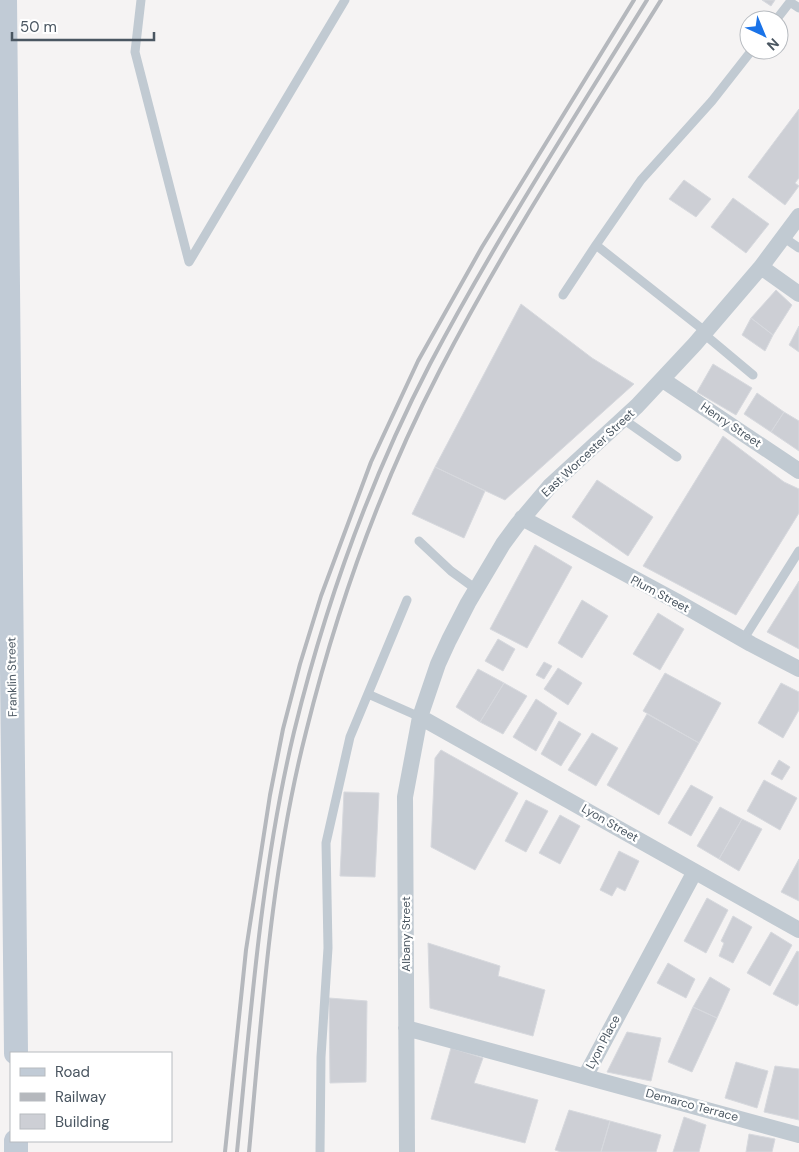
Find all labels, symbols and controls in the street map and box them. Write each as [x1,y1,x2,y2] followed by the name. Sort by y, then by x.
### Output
[12,10,155,42] scale bar
[739,10,789,60] north arrow
[20,17,57,37] text: 50 m
[763,34,783,54] text: N
[697,399,765,451] street label: Henry Street
[538,405,638,500] street label: East Worcester Street
[628,572,692,616] street label: Plum Street
[3,637,21,717] street label: Franklin Street
[579,800,641,846] street label: Lyon Street
[398,896,414,972] street label: Albany Street
[582,1012,624,1072] street label: Lyon Place
[10,1052,172,1142] legend
[55,1062,90,1082] text: Road
[644,1085,740,1125] street label: Demarco Terrace
[55,1087,107,1107] text: Railway
[55,1112,110,1132] text: Building

